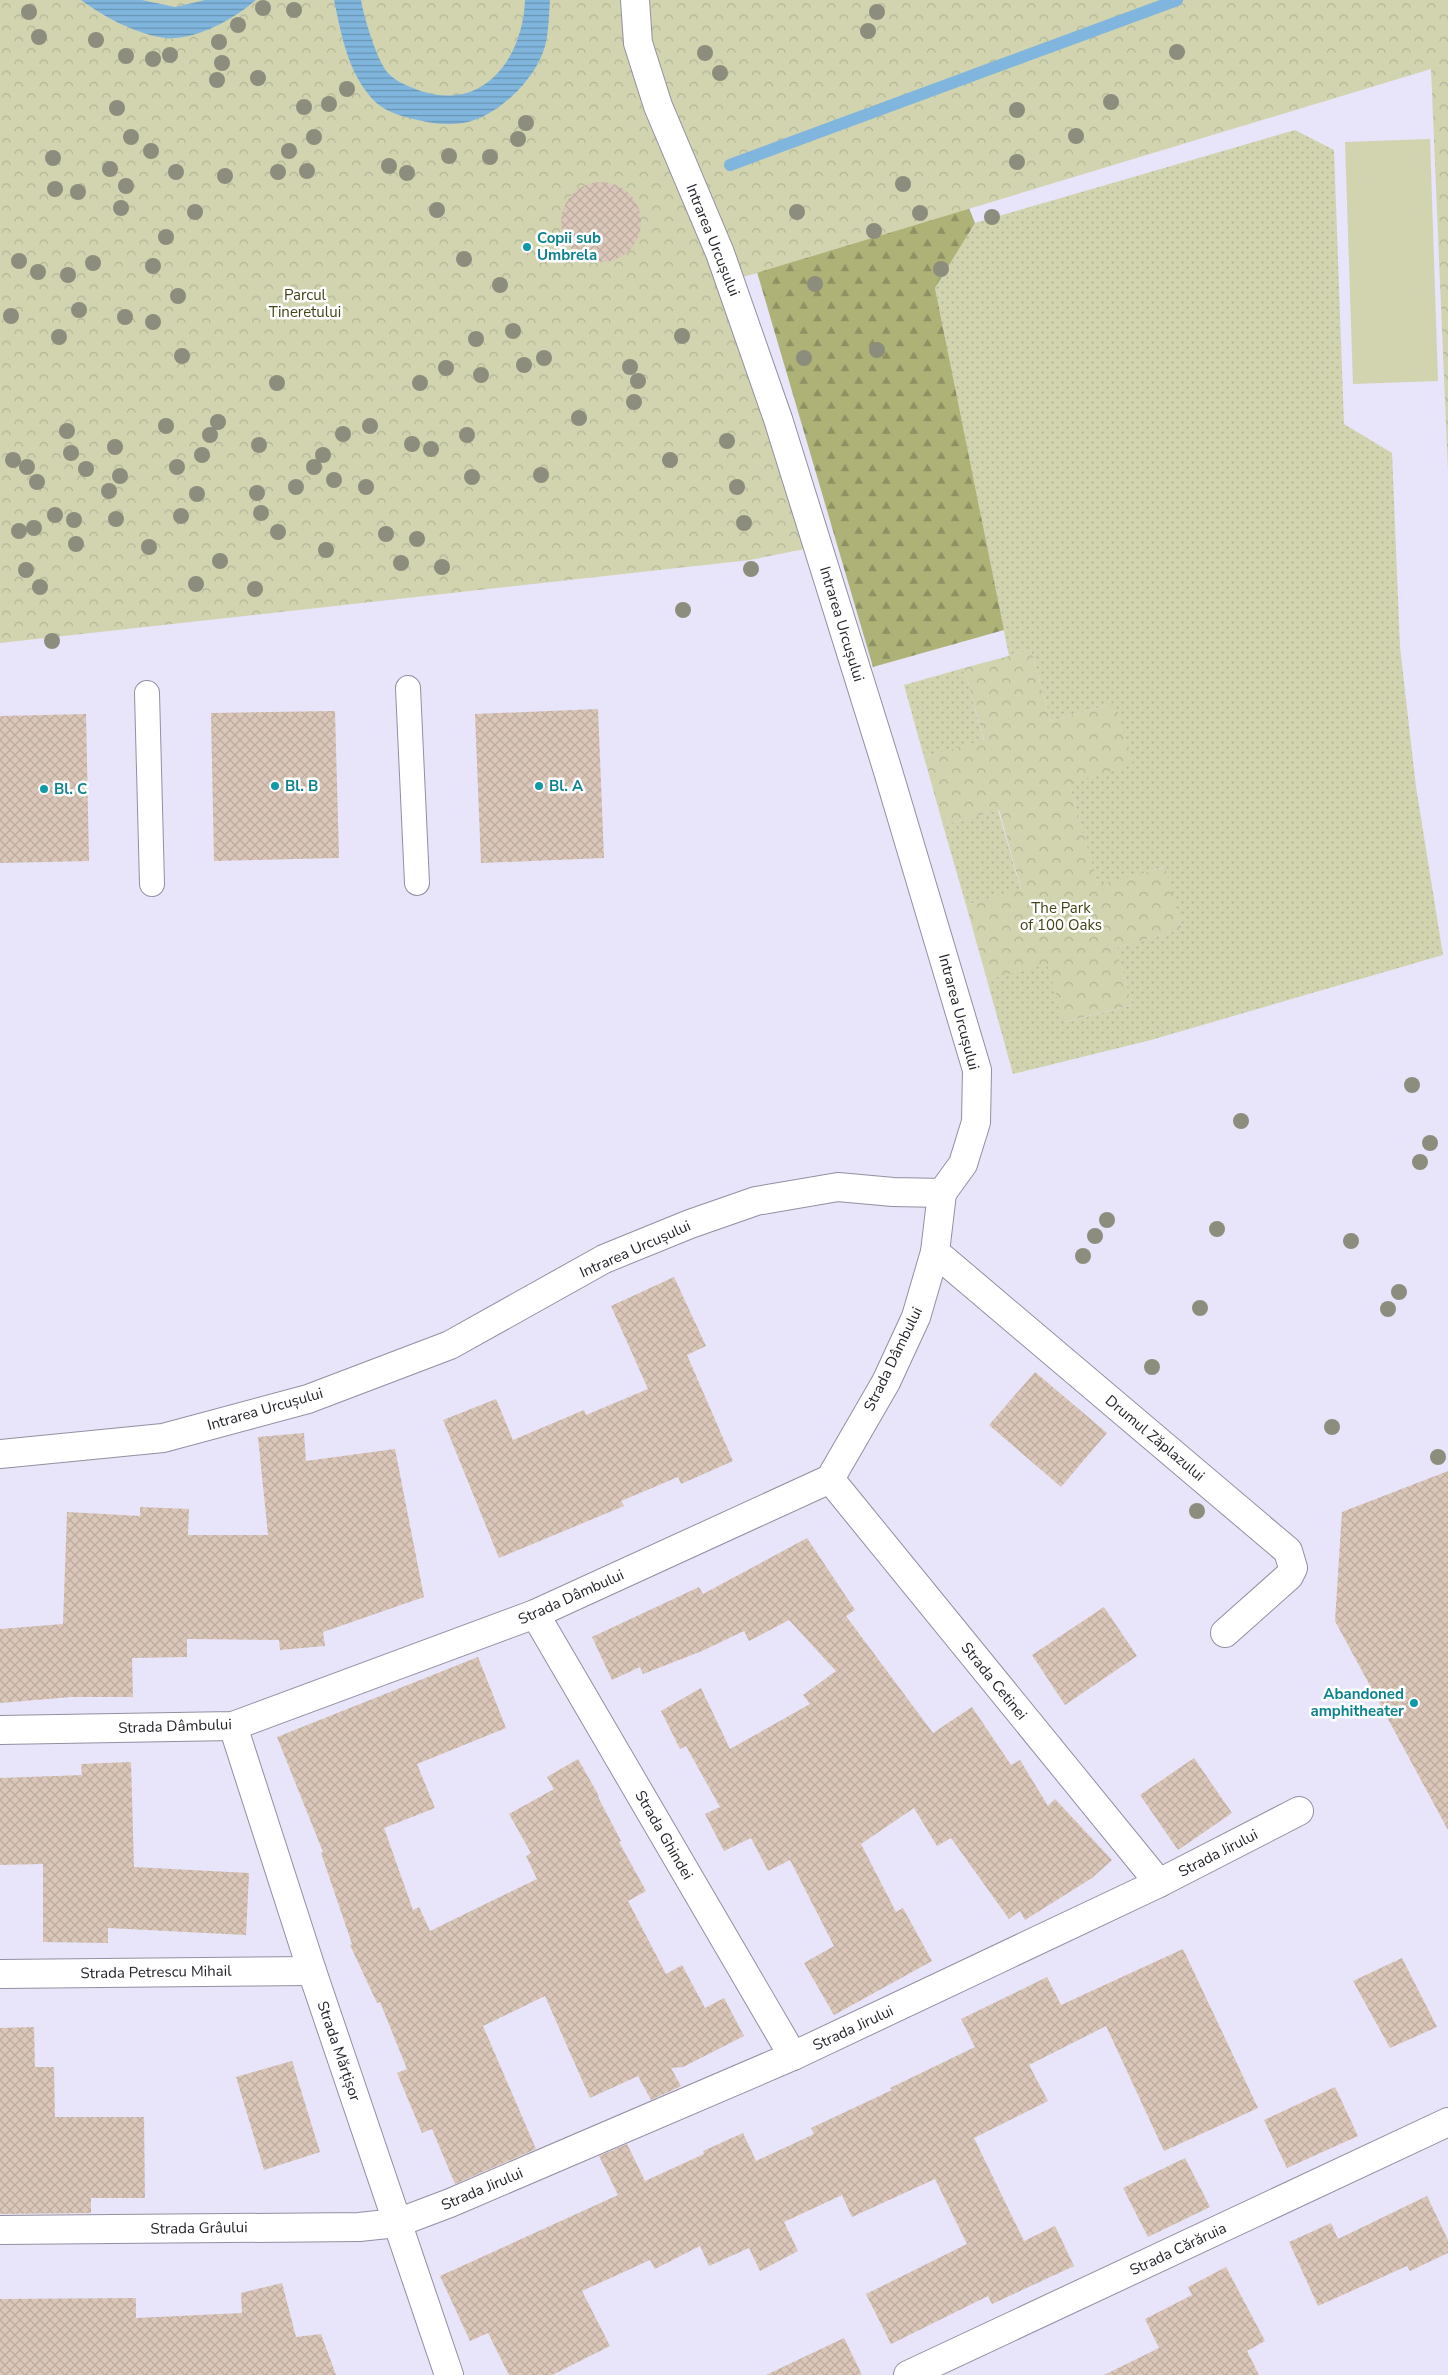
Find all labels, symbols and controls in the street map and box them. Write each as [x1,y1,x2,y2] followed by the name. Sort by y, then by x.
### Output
[681,181,745,299] street label: Intrarea Urcușului
[537,228,601,265] place label: Copii sub Umbrela
[521,241,533,253] marker: Copii sub Umbrela
[269,285,341,322] park label: Parcul Tineretului
[815,564,869,684] street label: Intrarea Urcușului
[285,776,318,796] place label: Bl. B
[549,776,584,796] place label: Bl. A
[54,779,87,799] place label: Bl. C
[269,780,281,792] marker: Bl. B
[533,780,545,792] marker: Bl. A
[38,783,50,795] marker: Bl. C
[1020,898,1102,935] park label: The Park of 100 Oaks
[934,952,984,1072] street label: Intrarea Urcușului
[576,1216,694,1282] street label: Intrarea Urcușului
[859,1304,927,1414] street label: Strada Dâmbului
[205,1383,325,1435] street label: Intrarea Urcușului
[1101,1391,1209,1485] street label: Drumul Zăplazului
[515,1565,627,1629] street label: Strada Dâmbului
[956,1638,1032,1724] street label: Strada Cetinei
[1310,1684,1404,1721] place label: Abandoned amphitheater
[1408,1697,1420,1709] marker: Abandoned amphitheater
[118,1714,232,1738] street label: Strada Dâmbului
[630,1787,698,1883] street label: Strada Ghindei
[1175,1824,1261,1882] street label: Strada Jirului
[80,1961,232,1983] street label: Strada Petrescu Mihail
[313,1998,366,2104] street label: Strada Mărțișor
[809,2001,897,2055] street label: Strada Jirului
[438,2163,526,2215] street label: Strada Jirului
[150,2217,248,2239] street label: Strada Grâului
[1126,2218,1230,2280] street label: Strada Cărăruia

